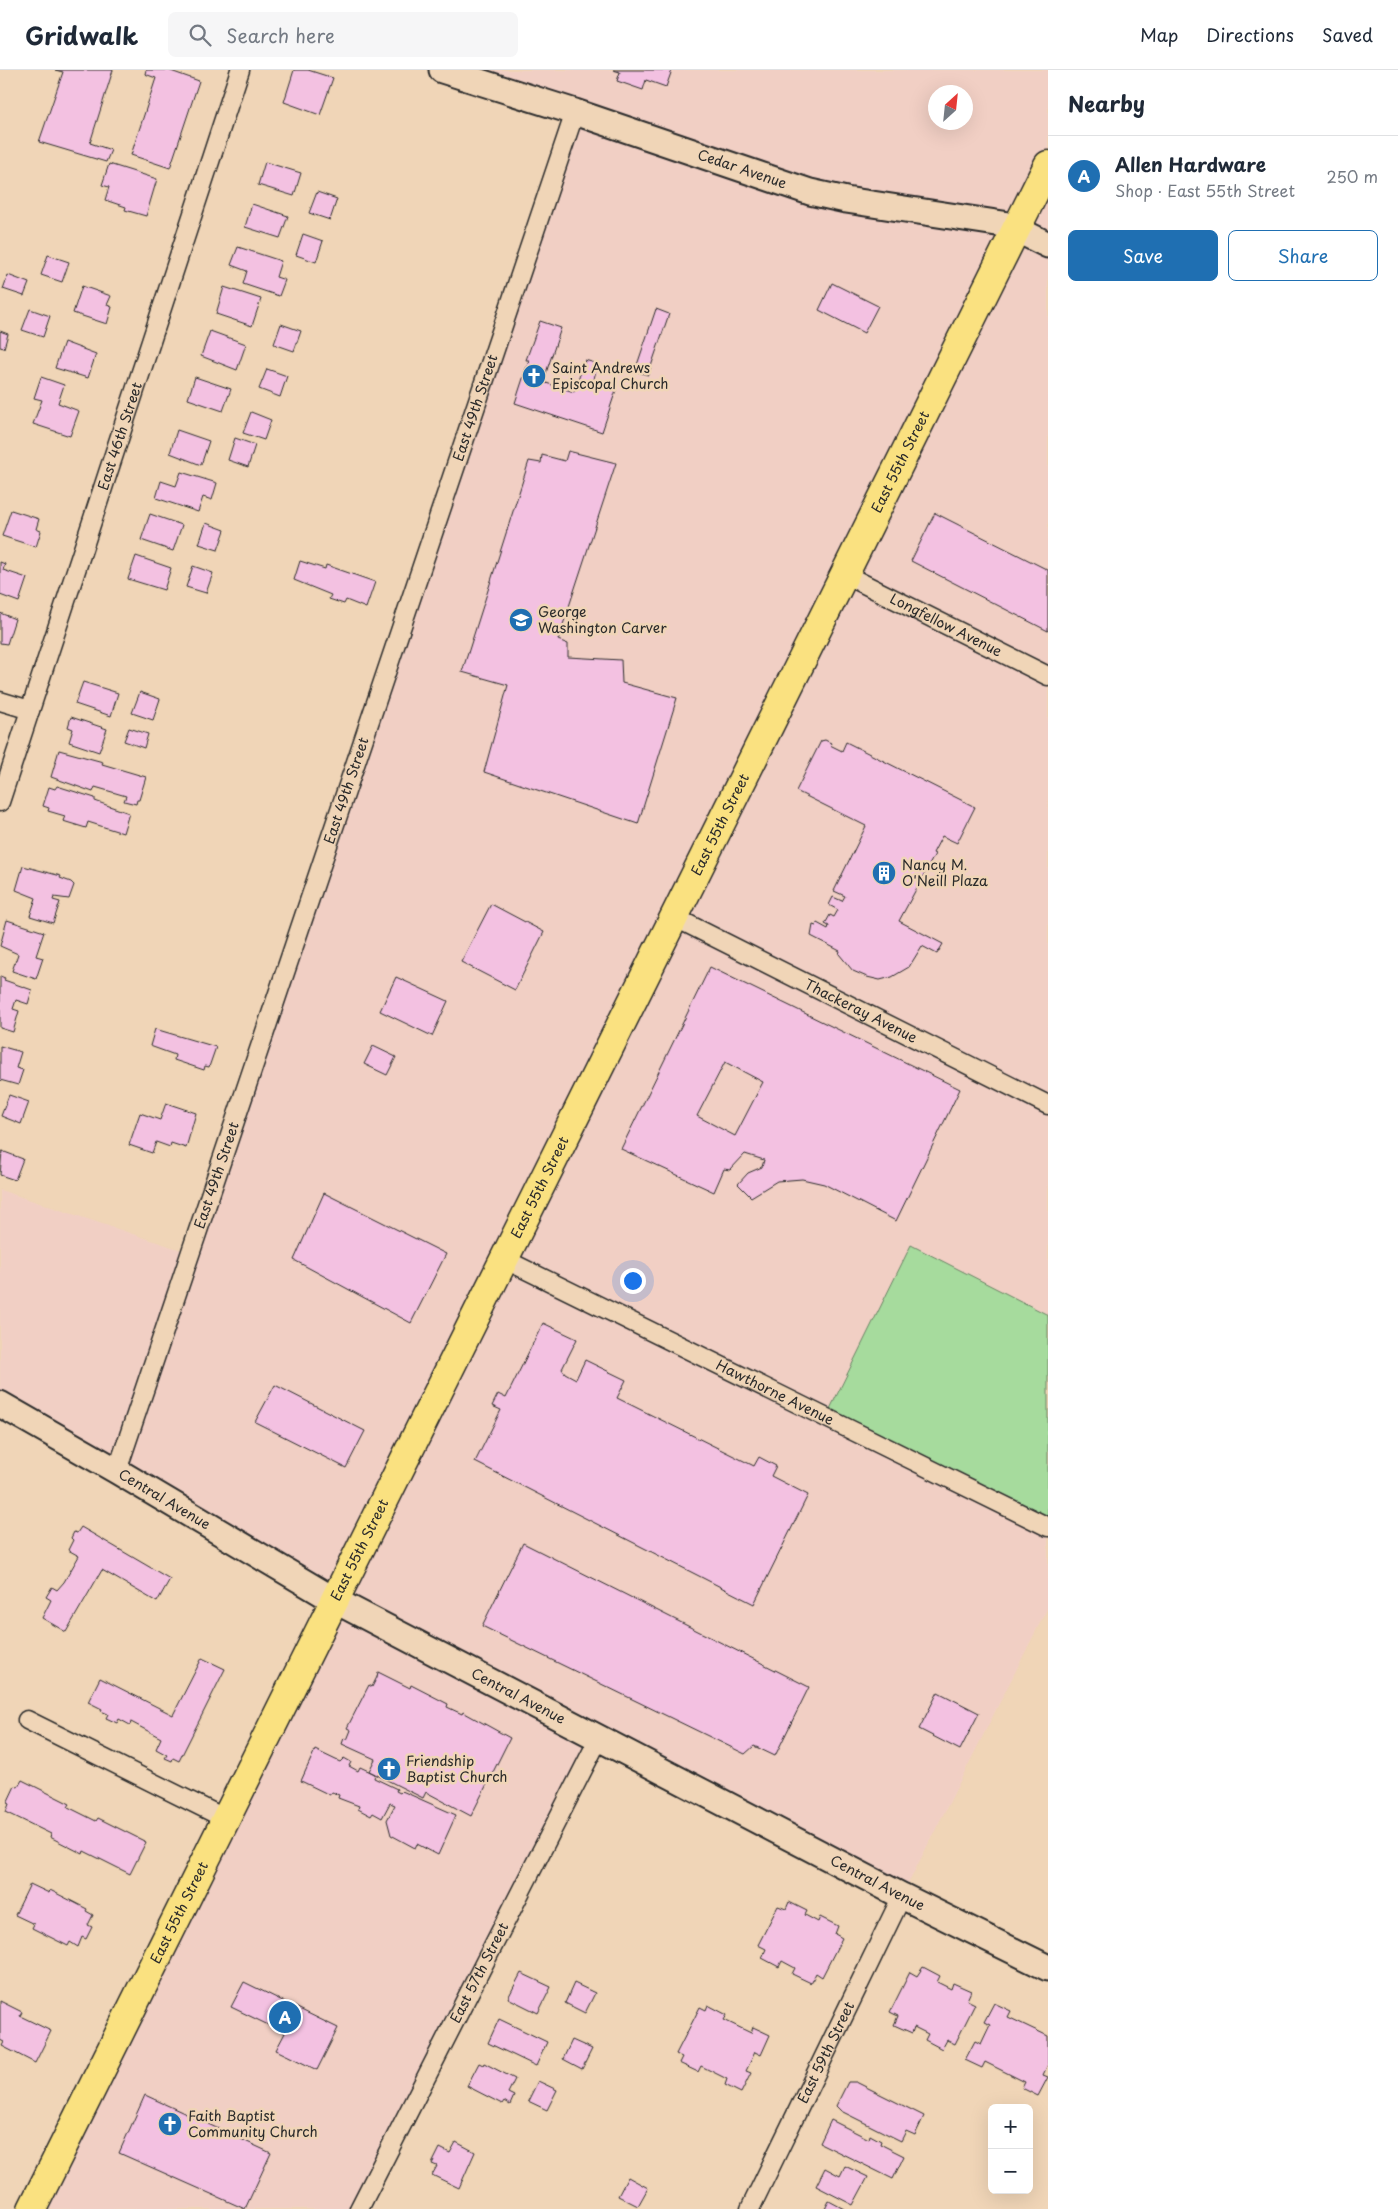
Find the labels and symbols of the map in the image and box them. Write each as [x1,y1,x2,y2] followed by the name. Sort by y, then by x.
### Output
[928,85,973,130] north arrow
[695,144,790,193] street label: Cedar Avenue
[447,351,503,464] street label: East 49th Street
[552,357,668,394] place label: Saint Andrews Episcopal Church
[521,363,547,389] church icon: Saint Andrews Episcopal Church
[92,379,147,493] street label: East 46th Street
[866,407,934,516] street label: East 55th Street
[887,588,1006,662] street label: Longfellow Avenue
[538,601,667,638] place label: George Washington Carver
[508,607,534,633] school or university icon: George Washington Carver
[318,734,374,847] street label: East 49th Street
[685,770,754,879] street label: East 55th Street
[902,854,988,891] place label: Nancy M. O'Neill Plaza
[871,860,897,886] building icon: Nancy M. O'Neill Plaza
[801,973,921,1048] street label: Thackeray Avenue
[188,1119,244,1231] street label: East 49th Street
[505,1132,574,1242] street label: East 55th Street
[620,1268,646,1294] your location
[713,1354,838,1430] street label: Hawthorne Avenue
[115,1463,215,1534] street label: Central Avenue
[325,1495,394,1604] street label: East 55th Street
[468,1662,569,1729] street label: Central Avenue
[406,1750,507,1787] place label: Friendship Baptist Church
[376,1756,402,1782] church icon: Friendship Baptist Church
[827,1849,928,1916] street label: Central Avenue
[145,1858,213,1967] street label: East 55th Street
[444,1918,513,2027] street label: East 57th Street
[269,1998,301,2036] pin: A
[792,1998,859,2107] street label: East 59th Street
[188,2105,318,2142] place label: Faith Baptist Community Church
[157,2111,183,2137] church icon: Faith Baptist Community Church

